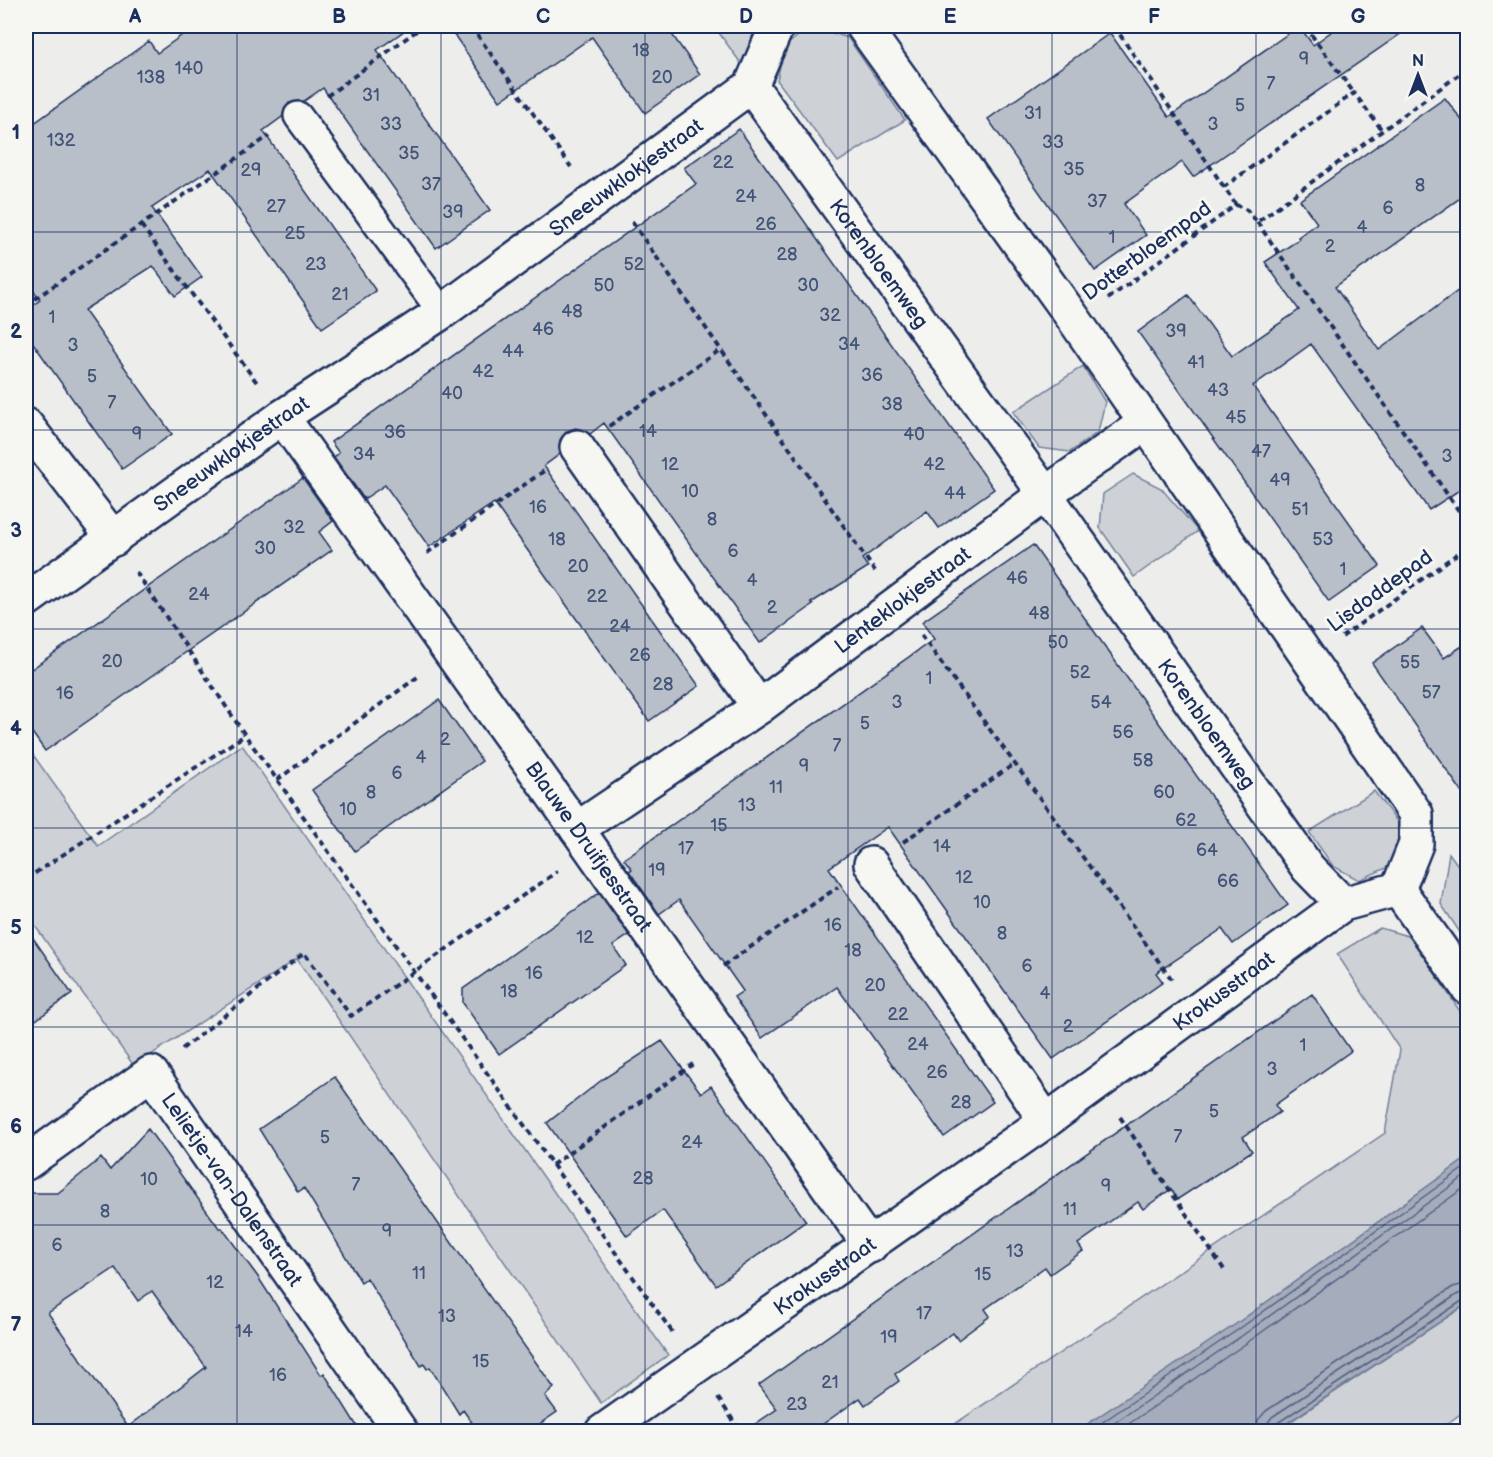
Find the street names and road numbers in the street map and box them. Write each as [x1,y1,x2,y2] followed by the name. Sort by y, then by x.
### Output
[544,113,708,242] street label: Sneeuwklokjestraat
[824,194,934,333] street label: Korenbloemweg
[1078,196,1216,306] street label: Dotterbloempad
[149,390,314,517] street label: Sneeuwklokjestraat
[830,541,976,659] street label: Lenteklokjestraat
[1323,544,1437,638] street label: Lisdoddepad
[1152,654,1261,794] street label: Korenbloemweg
[520,757,658,937] street label: Blauwe Druifjesstraat
[1168,946,1280,1037] street label: Krokusstraat
[156,1088,308,1291] street label: Lelietje-van-Dalenstraat
[769,1231,881,1320] street label: Krokusstraat

